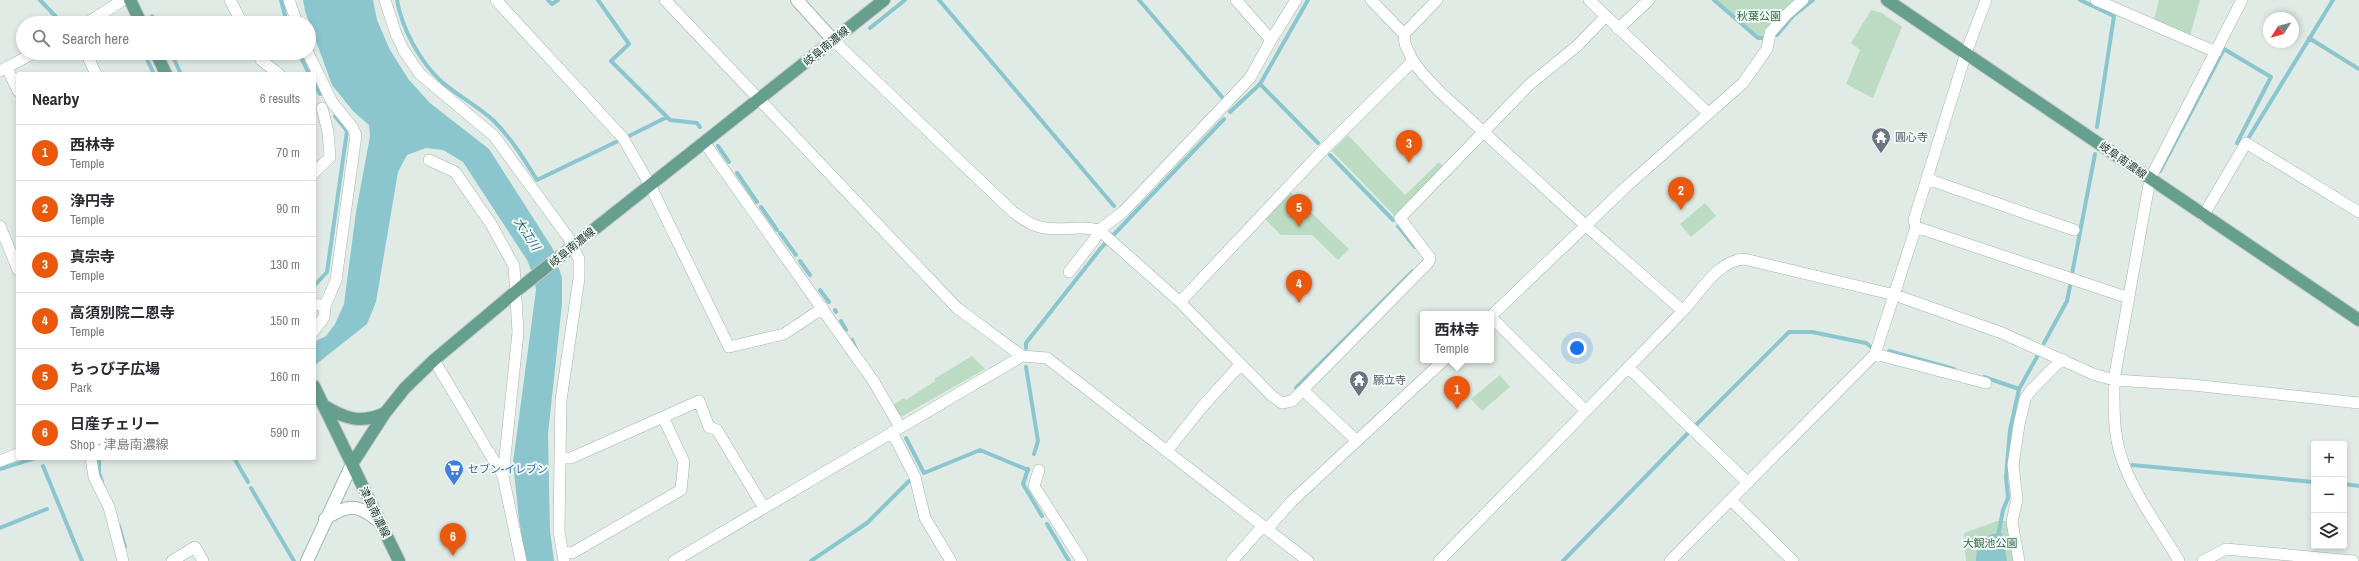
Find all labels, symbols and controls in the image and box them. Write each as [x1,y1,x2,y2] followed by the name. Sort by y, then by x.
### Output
[1737,9,1781,23] park label: 秋葉公園
[2263,12,2299,48] north arrow
[16,16,316,60] search box
[800,23,852,69] street label: 岐阜南濃線
[30,27,52,49] icon: search
[62,28,129,49] text: Search here
[32,87,79,110] text: Nearby
[260,90,300,107] text: 6 results
[1870,126,1892,154] temple icon: 圓心寺
[1396,130,1422,163] pin: 3
[1895,130,1928,144] place label: 圓心寺
[70,134,115,155] text: 西林寺
[2096,138,2150,182] street label: 岐阜南濃線
[42,144,48,161] text: 1
[276,144,300,161] text: 70 m
[70,155,104,172] text: Temple
[1668,177,1694,210] pin: 2
[70,190,115,211] text: 浄円寺
[1286,194,1312,227] pin: 5
[42,200,48,217] text: 2
[276,200,300,217] text: 90 m
[70,211,104,228] text: Temple
[510,215,545,255] water label: 大江川
[546,224,598,270] street label: 岐阜南濃線
[70,246,115,267] text: 真宗寺
[42,256,48,273] text: 3
[270,256,300,273] text: 130 m
[70,267,104,284] text: Temple
[1286,270,1312,303] pin: 4
[70,302,175,323] text: 高須別院二恩寺
[1420,311,1494,363] popup
[42,312,48,329] text: 4
[270,312,300,329] text: 150 m
[1434,319,1480,340] text: 西林寺
[70,323,104,340] text: Temple
[1567,338,1587,358] your location
[1434,340,1469,357] text: Temple
[70,358,160,379] text: ちっび子広場
[42,368,48,385] text: 5
[270,368,300,385] text: 160 m
[1348,369,1370,397] temple icon: 願立寺
[1373,373,1406,387] place label: 願立寺
[1444,376,1470,409] pin: 1
[70,379,92,396] text: Park
[70,413,160,434] text: 日産チェリー
[42,424,48,441] text: 6
[270,424,300,441] text: 590 m
[70,436,169,453] text: Shop · 津島南濃線
[2311,441,2347,549] map controls
[2311,441,2347,477] button: +
[443,458,465,486] supermarket icon: セブン-イレブン
[468,462,548,476] place label: セブン-イレブン
[2311,477,2347,513] button: −
[357,484,393,540] street label: 津島南濃線
[2311,513,2347,549] button: layers
[440,523,466,556] pin: 6
[1963,536,2018,550] park label: 大観池公園

